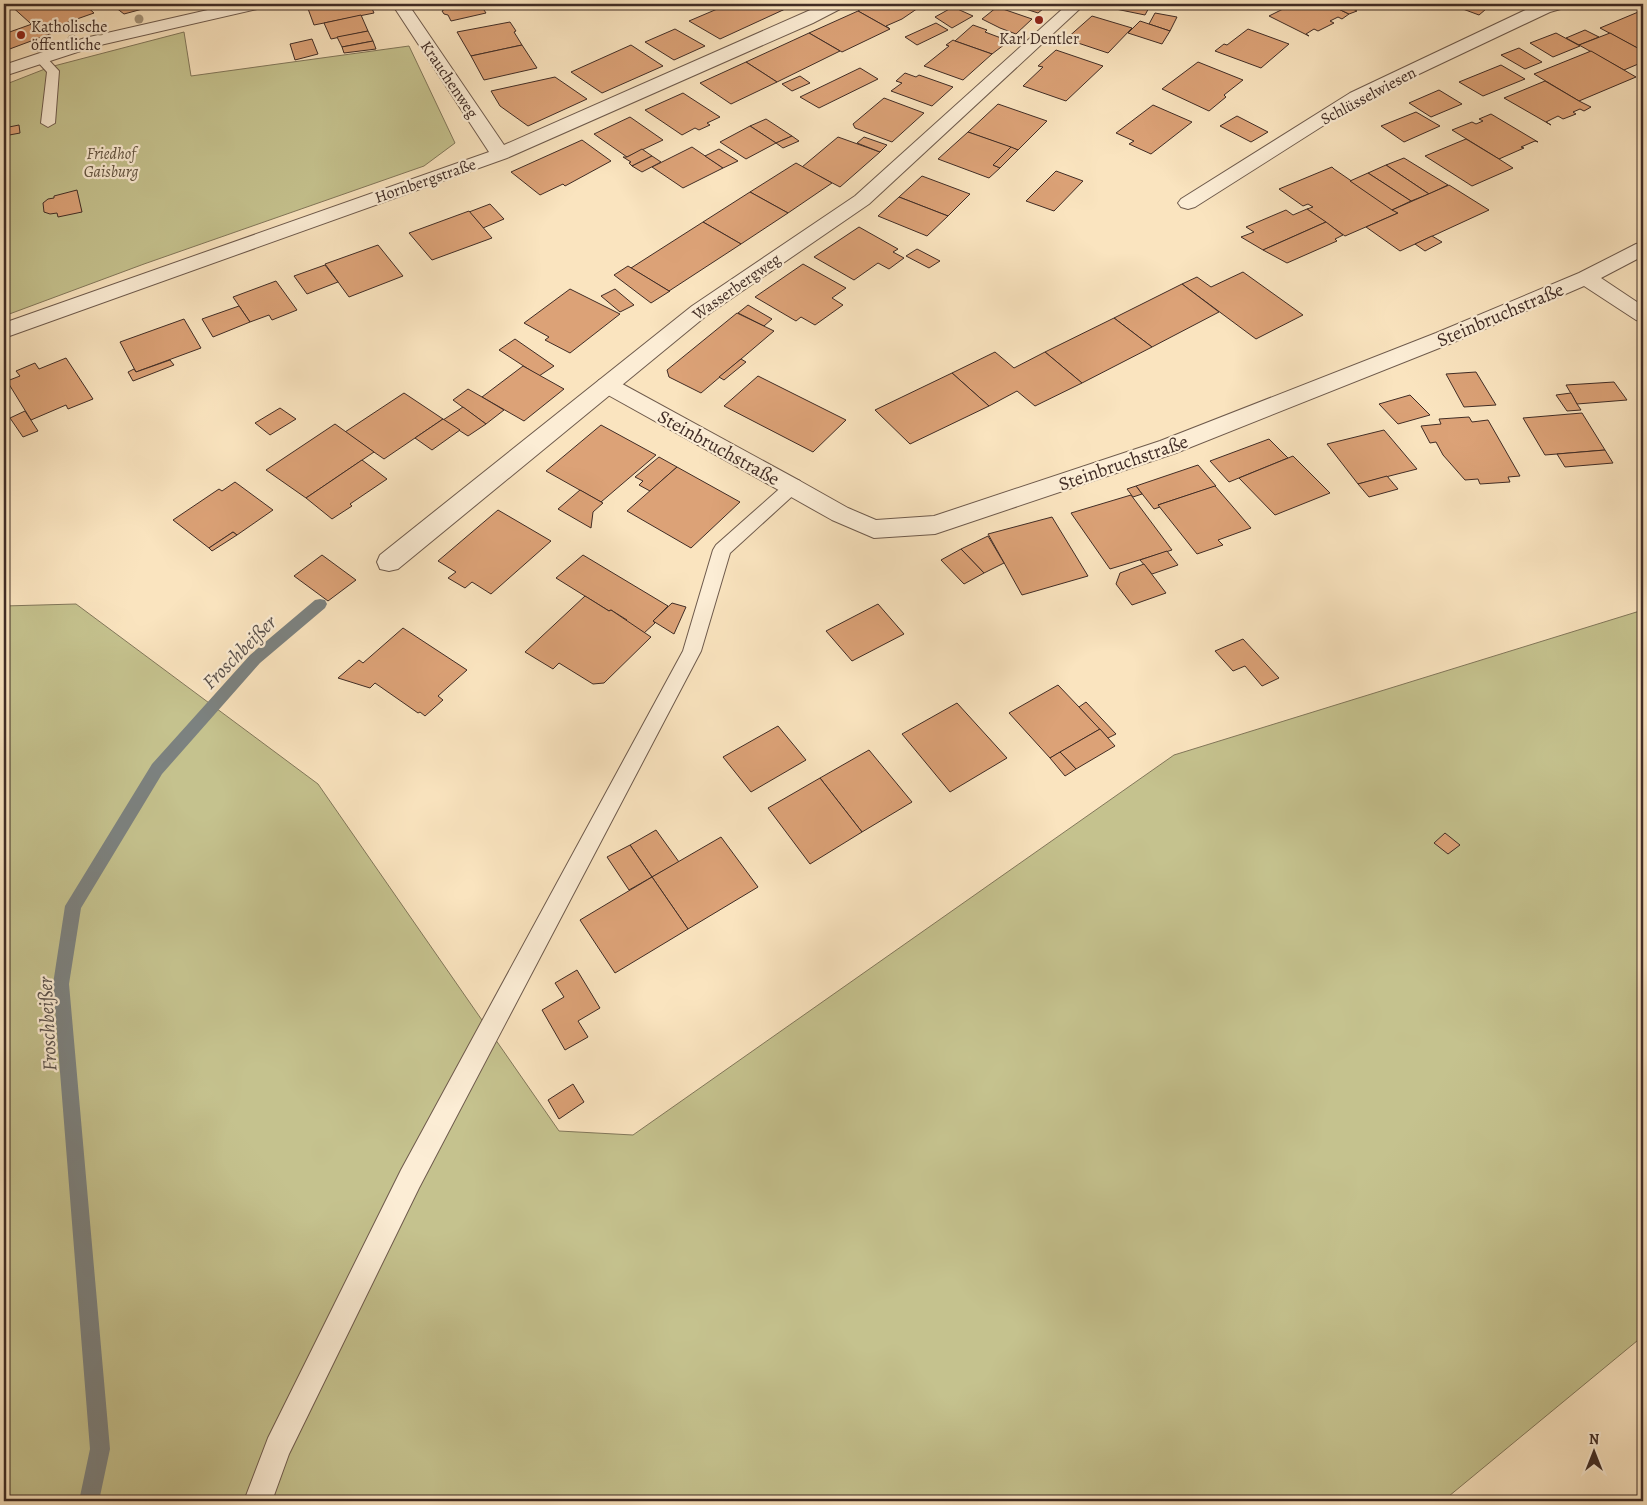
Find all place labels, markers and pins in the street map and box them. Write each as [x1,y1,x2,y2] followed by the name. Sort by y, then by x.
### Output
[1033,14,1045,26] marker: Karl Dentler
[31,16,107,56] place label: Katholische öffentliche
[999,28,1079,50] place label: Karl Dentler
[15,29,27,41] marker: Katholische öffentliche

